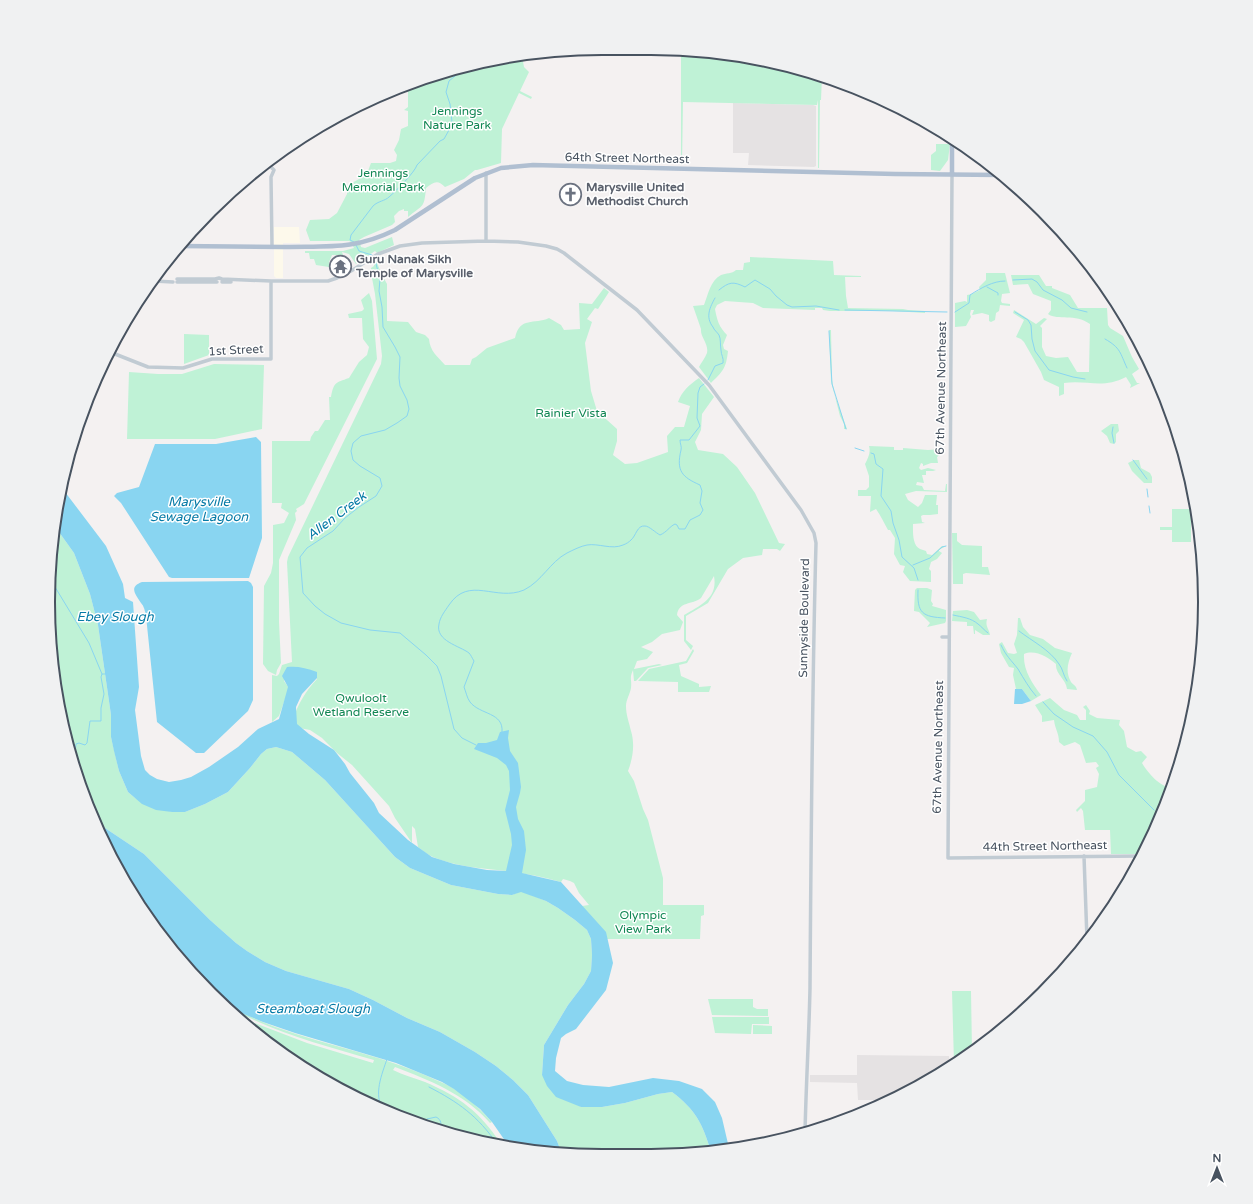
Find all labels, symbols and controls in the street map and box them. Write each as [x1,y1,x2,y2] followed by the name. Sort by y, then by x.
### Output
[423,104,492,132] park label: Jennings Nature Park
[565,150,690,166] street label: 64th Street Northeast
[342,166,425,194] park label: Jennings Memorial Park
[586,180,688,208] place label: Marysville United Methodist Church
[558,181,584,207] church icon: Marysville United Methodist Church
[355,252,473,281] place label: Guru Nanak Sikh Temple of Marysville
[328,253,354,279] temple icon: Guru Nanak Sikh Temple of Marysville
[933,321,949,455] street label: 67th Avenue Northeast
[208,342,264,358] street label: 1st Street
[535,406,607,420] park label: Rainier Vista
[304,488,370,543] water label: Allen Creek
[150,494,249,525] water label: Marysville Sewage Lagoon
[796,558,812,678] street label: Sunnyside Boulevard
[76,609,155,625] water label: Ebey Slough
[930,680,946,814] street label: 67th Avenue Northeast
[313,691,409,719] park label: Qwuloolt Wetland Reserve
[983,838,1108,854] street label: 44th Street Northeast
[615,908,672,936] park label: Olympic View Park
[256,1001,371,1017] water label: Steamboat Slough
[1197,1148,1237,1188] north arrow
[1213,1152,1221,1165] text: N

